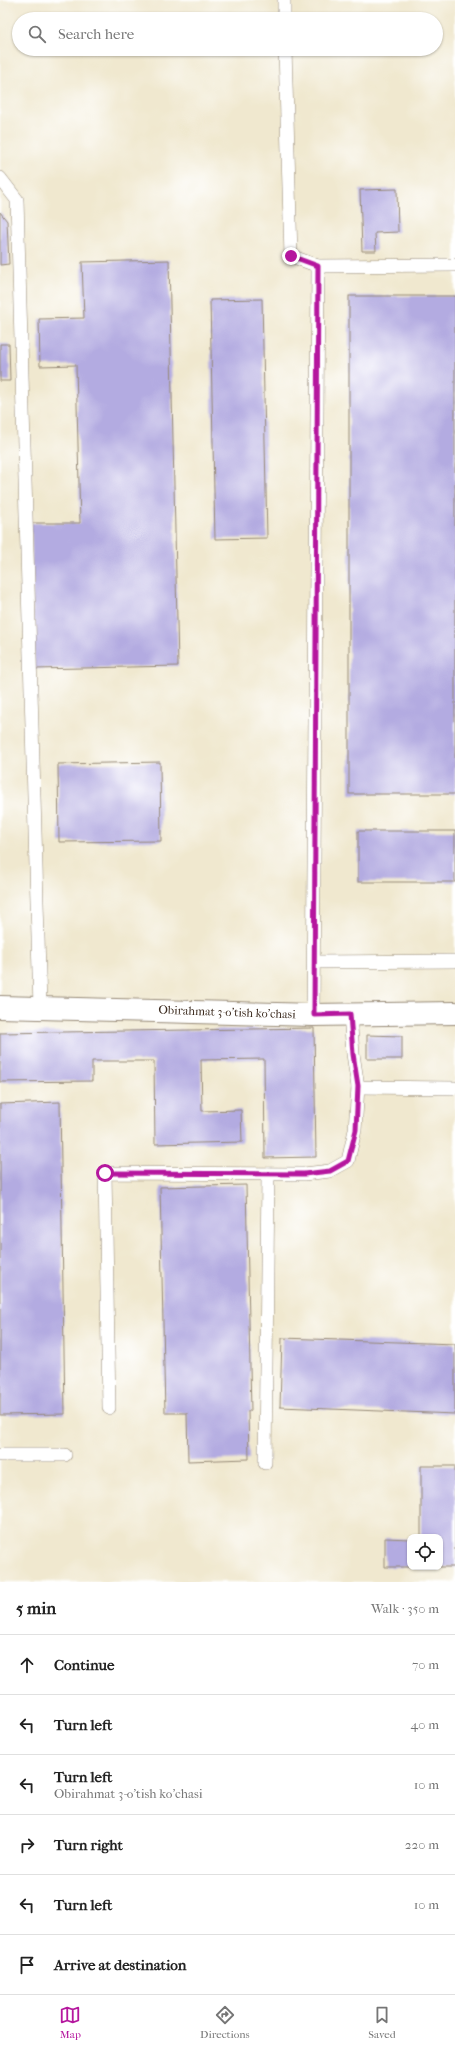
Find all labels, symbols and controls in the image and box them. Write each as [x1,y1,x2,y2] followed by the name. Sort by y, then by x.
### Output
[12,12,443,56] search box
[26,23,48,45] icon: search
[58,25,134,43] text: Search here
[282,247,300,265] route end
[158,1003,296,1021] street label: Obirahmat 3-o'tish ko'chasi
[96,1164,114,1182] route start
[407,1534,443,1570] map controls
[407,1534,443,1570] button: locate
[16,1598,56,1618] text: 5 min
[371,1601,439,1616] text: Walk · 350 m
[16,1654,38,1676] icon: ahead
[54,1656,114,1674] text: Continue
[412,1657,439,1672] text: 70 m
[16,1714,38,1736] icon: left
[54,1716,112,1734] text: Turn left
[411,1717,439,1732] text: 40 m
[54,1768,112,1786] text: Turn left
[16,1774,38,1796] icon: left
[414,1777,439,1792] text: 10 m
[54,1786,203,1801] text: Obirahmat 3-o'tish ko'chasi
[16,1834,38,1856] icon: right
[54,1836,123,1854] text: Turn right
[405,1837,439,1852] text: 220 m
[16,1894,38,1916] icon: left
[54,1896,112,1914] text: Turn left
[414,1897,439,1912] text: 10 m
[16,1954,38,1976] icon: arrive
[54,1956,186,1974] text: Arrive at destination
[59,2004,81,2041] tab: Map
[200,2004,250,2041] tab: Directions
[368,2004,396,2041] tab: Saved

